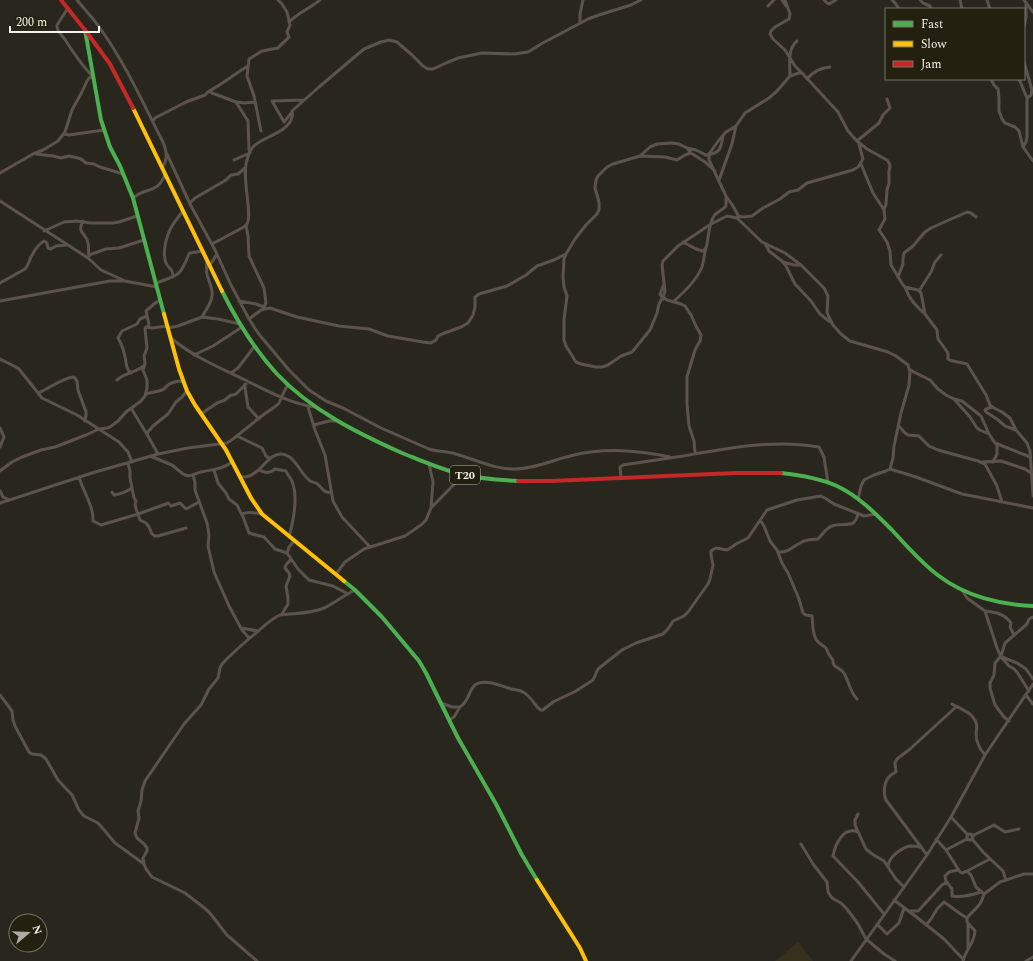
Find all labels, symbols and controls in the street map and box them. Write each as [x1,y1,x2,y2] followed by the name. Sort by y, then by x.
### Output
[10,8,99,34] scale bar
[885,8,1025,80] legend
[16,13,47,32] text: 200 m
[921,15,943,34] text: Fast
[921,35,947,54] text: Slow
[921,55,942,74] text: Jam
[450,466,480,484] road number: T20
[8,913,48,953] north arrow
[27,923,46,937] text: N

